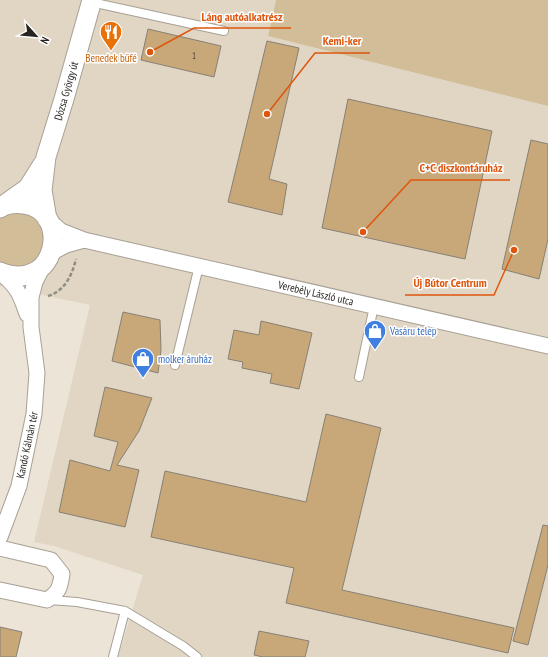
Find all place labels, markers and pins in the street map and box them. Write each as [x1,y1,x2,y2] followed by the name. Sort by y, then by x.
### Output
[194,4,291,28] callout: Láng autóalkatrész
[98,19,124,52] restaurant icon: Benedek büfé
[315,29,370,53] callout: Kemi-ker
[85,51,137,65] place label: Benedek büfé
[411,156,510,180] callout: C+C diszkontáruház
[405,271,494,295] callout: Új Bútor Centrum
[362,318,388,351] shop icon: Vasáru telep
[389,324,437,338] place label: Vasáru telep
[130,346,156,379] shop icon: molker áruház
[158,352,212,366] place label: molker áruház

